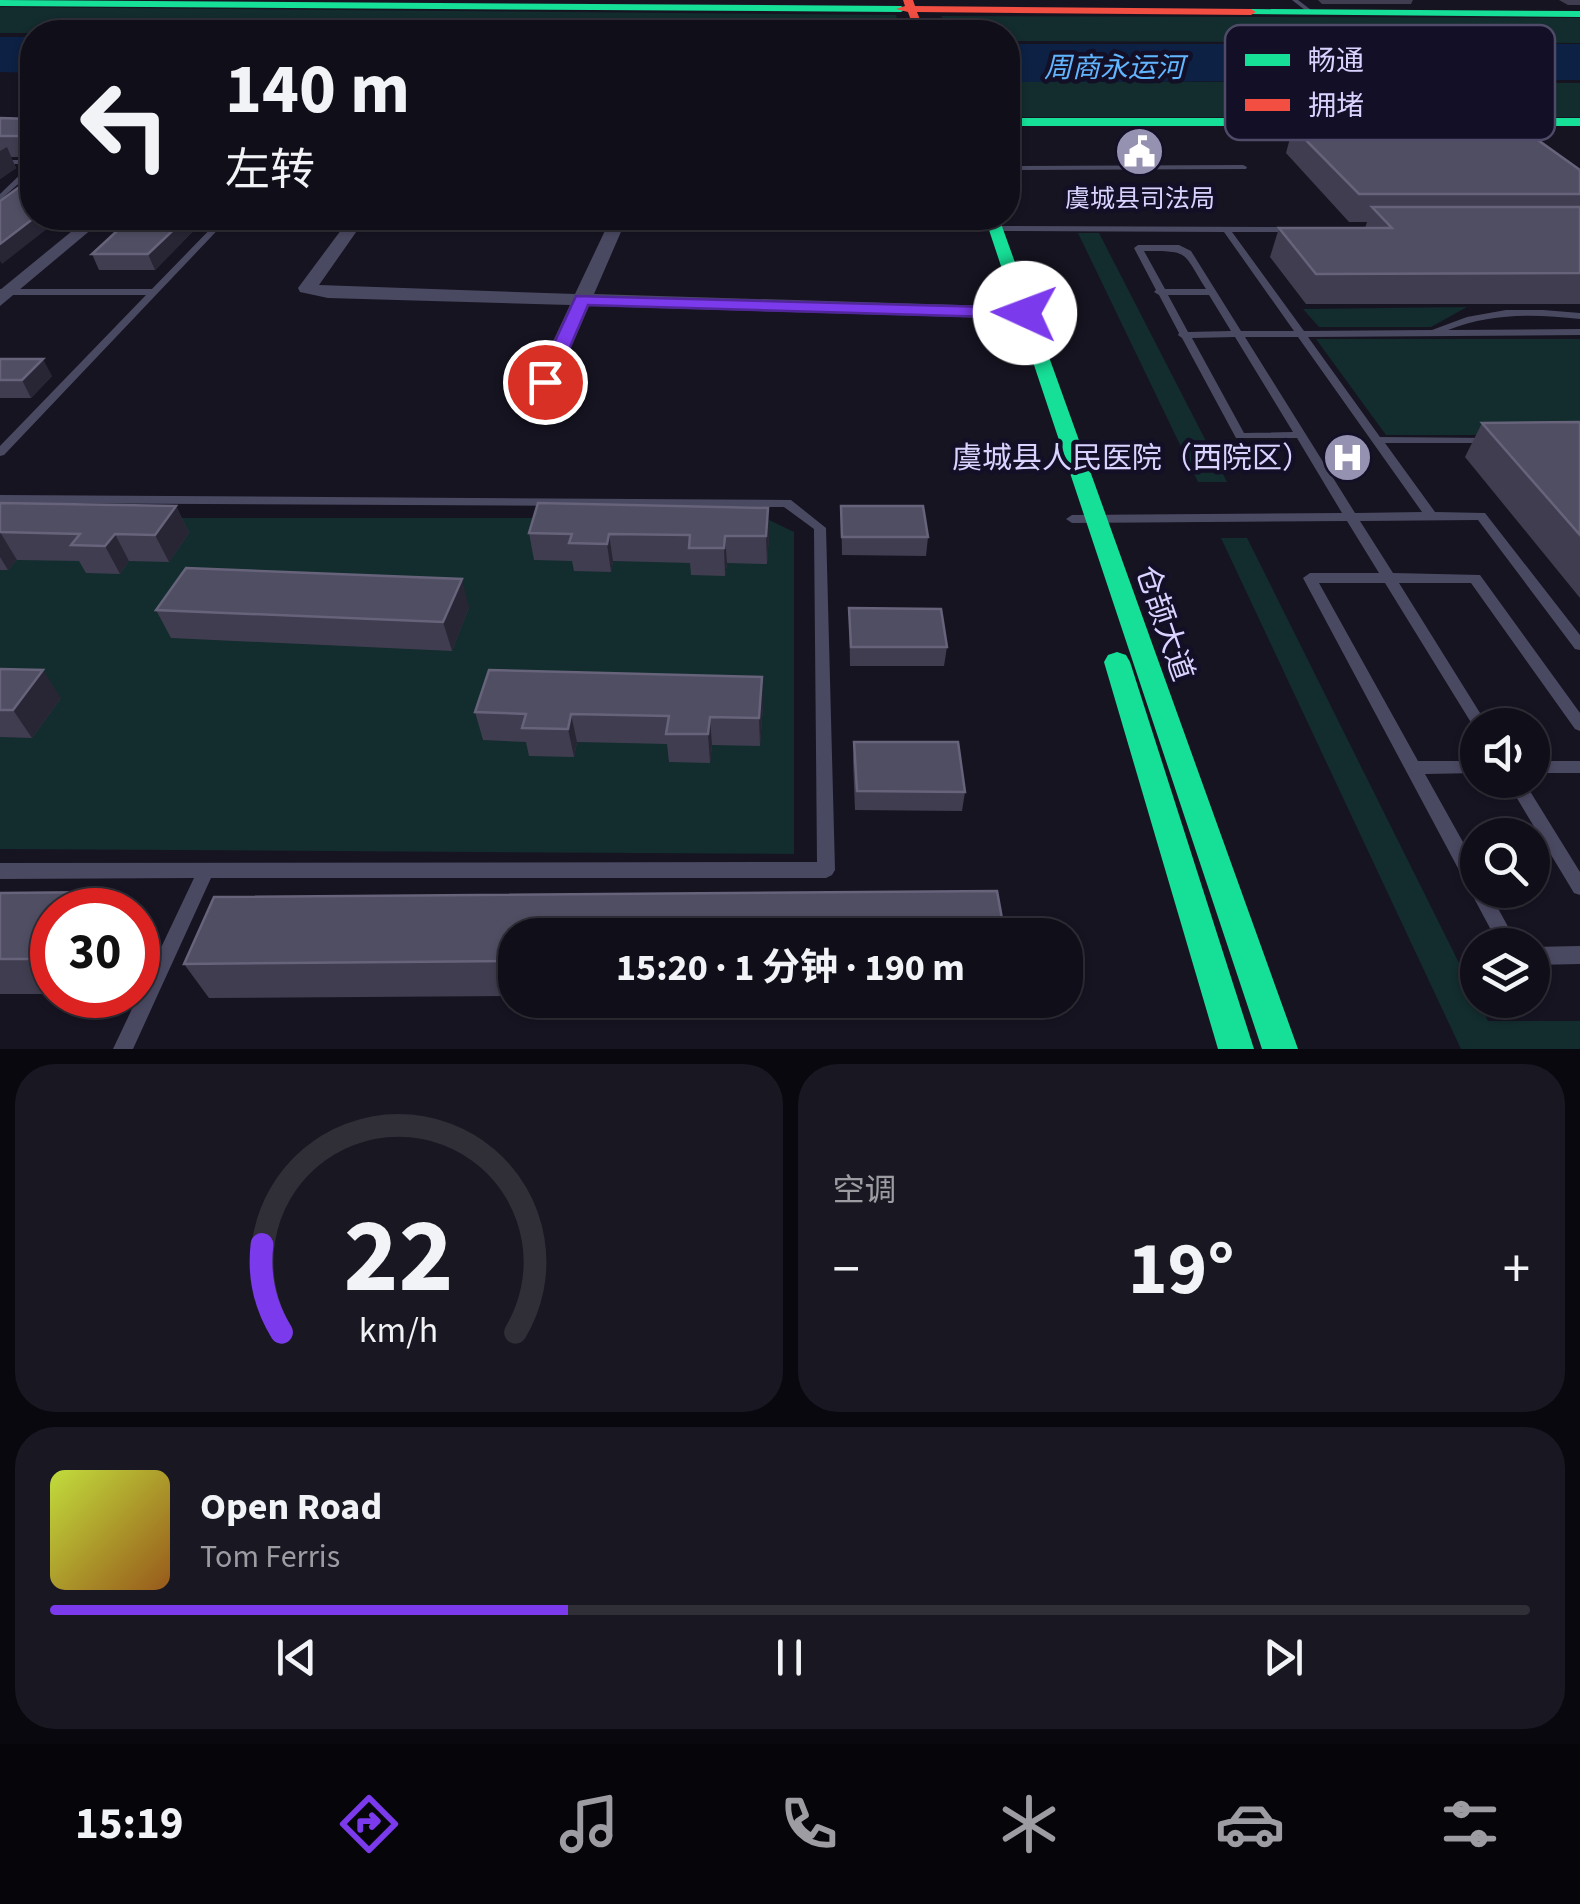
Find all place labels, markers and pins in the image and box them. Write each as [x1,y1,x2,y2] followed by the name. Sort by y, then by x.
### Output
[1114,126,1166,178] public building icon: 虞城县司法局
[1065,181,1215,217] place label: 虞城县司法局
[503,340,588,425] pin
[1321,432,1373,484] hospital icon: 虞城县人民医院（西院区）
[952,437,1312,480] place label: 虞城县人民医院（西院区）

